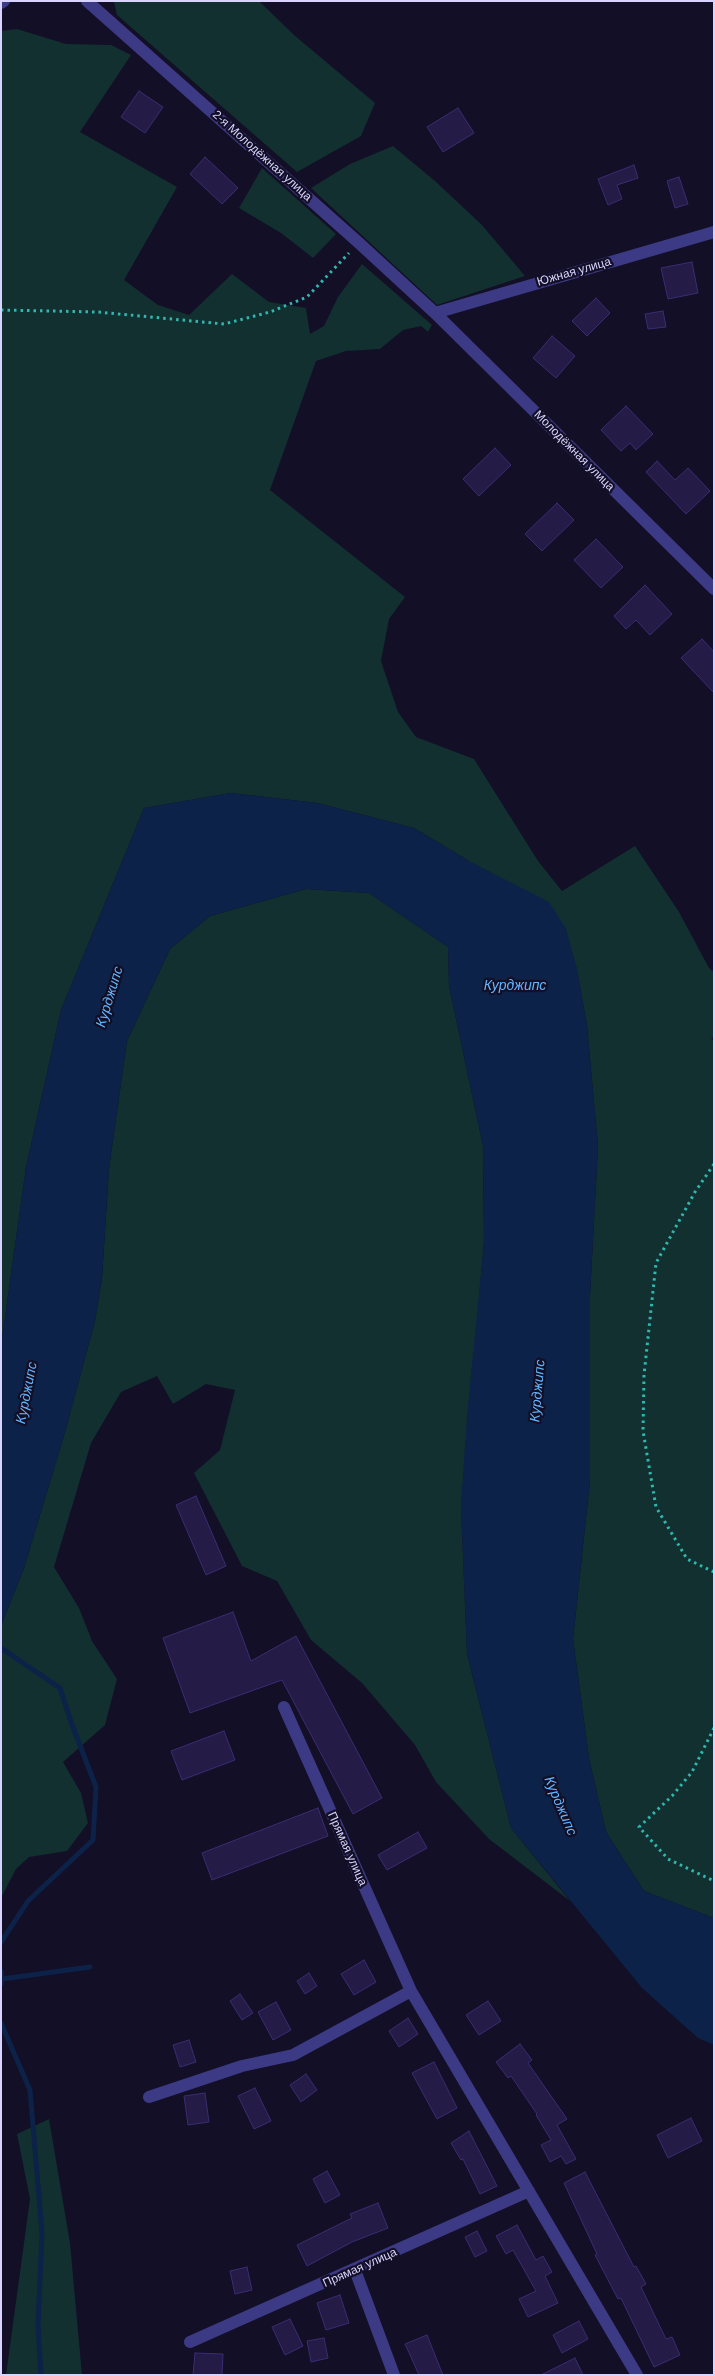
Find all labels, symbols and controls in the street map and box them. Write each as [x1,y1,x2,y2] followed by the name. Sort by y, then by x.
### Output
[209,108,315,204] street label: 2-я Молодёжная улица
[535,255,613,289] street label: Южная улица
[531,408,617,494] street label: Молодёжная улица
[93,965,127,1029] water label: Курджипс
[484,978,546,994] water label: Курджипс
[527,1359,549,1423] water label: Курджипс
[13,1361,41,1425] water label: Курджипс
[540,1774,580,1838] water label: Курджипс
[324,1810,370,1888] street label: Прямая улица
[321,2245,399,2291] street label: Прямая улица

